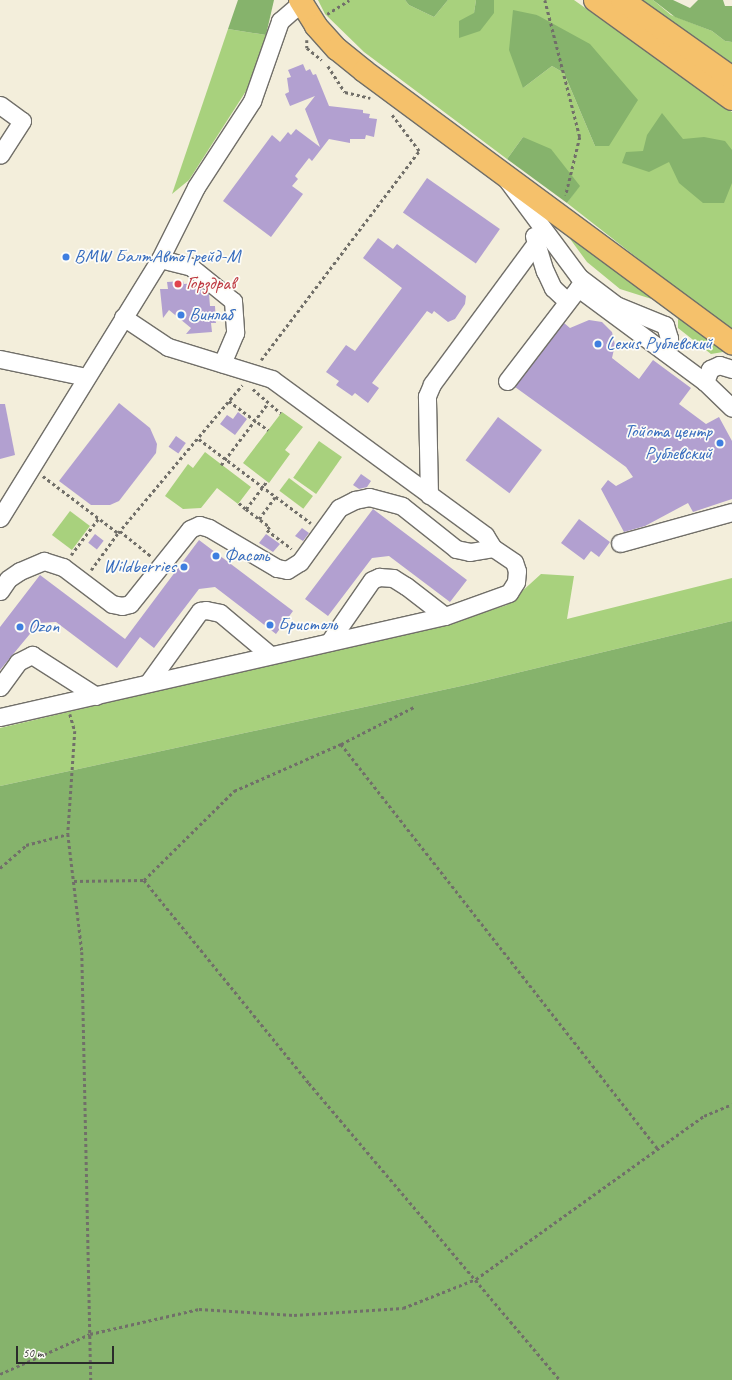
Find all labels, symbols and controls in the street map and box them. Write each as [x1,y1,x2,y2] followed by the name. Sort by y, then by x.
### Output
[74,246,240,268] place label: BMW БалтАвтоТрейд-М
[61,252,71,262] marker: BMW БалтАвтоТрейд-М
[186,273,235,295] place label: Горздрав
[173,279,183,289] marker: Горздрав
[189,304,232,326] place label: Винлаб
[176,310,186,320] marker: Винлаб
[606,333,712,355] place label: Lexus Рублевский
[593,339,603,349] marker: Lexus Рублевский
[623,421,712,465] place label: Тойота центр Рублевский
[715,438,725,448] marker: Тойота центр Рублевский
[224,545,269,567] place label: Фасоль
[211,551,221,561] marker: Фасоль
[103,556,176,578] place label: Wildberries
[179,562,189,572] marker: Wildberries
[278,614,337,636] place label: Бристоль
[28,616,59,638] place label: Ozon
[265,620,275,630] marker: Бристоль
[15,622,25,632] marker: Ozon
[18,1338,116,1364] scale bar
[23,1345,43,1361] text: 50 m

